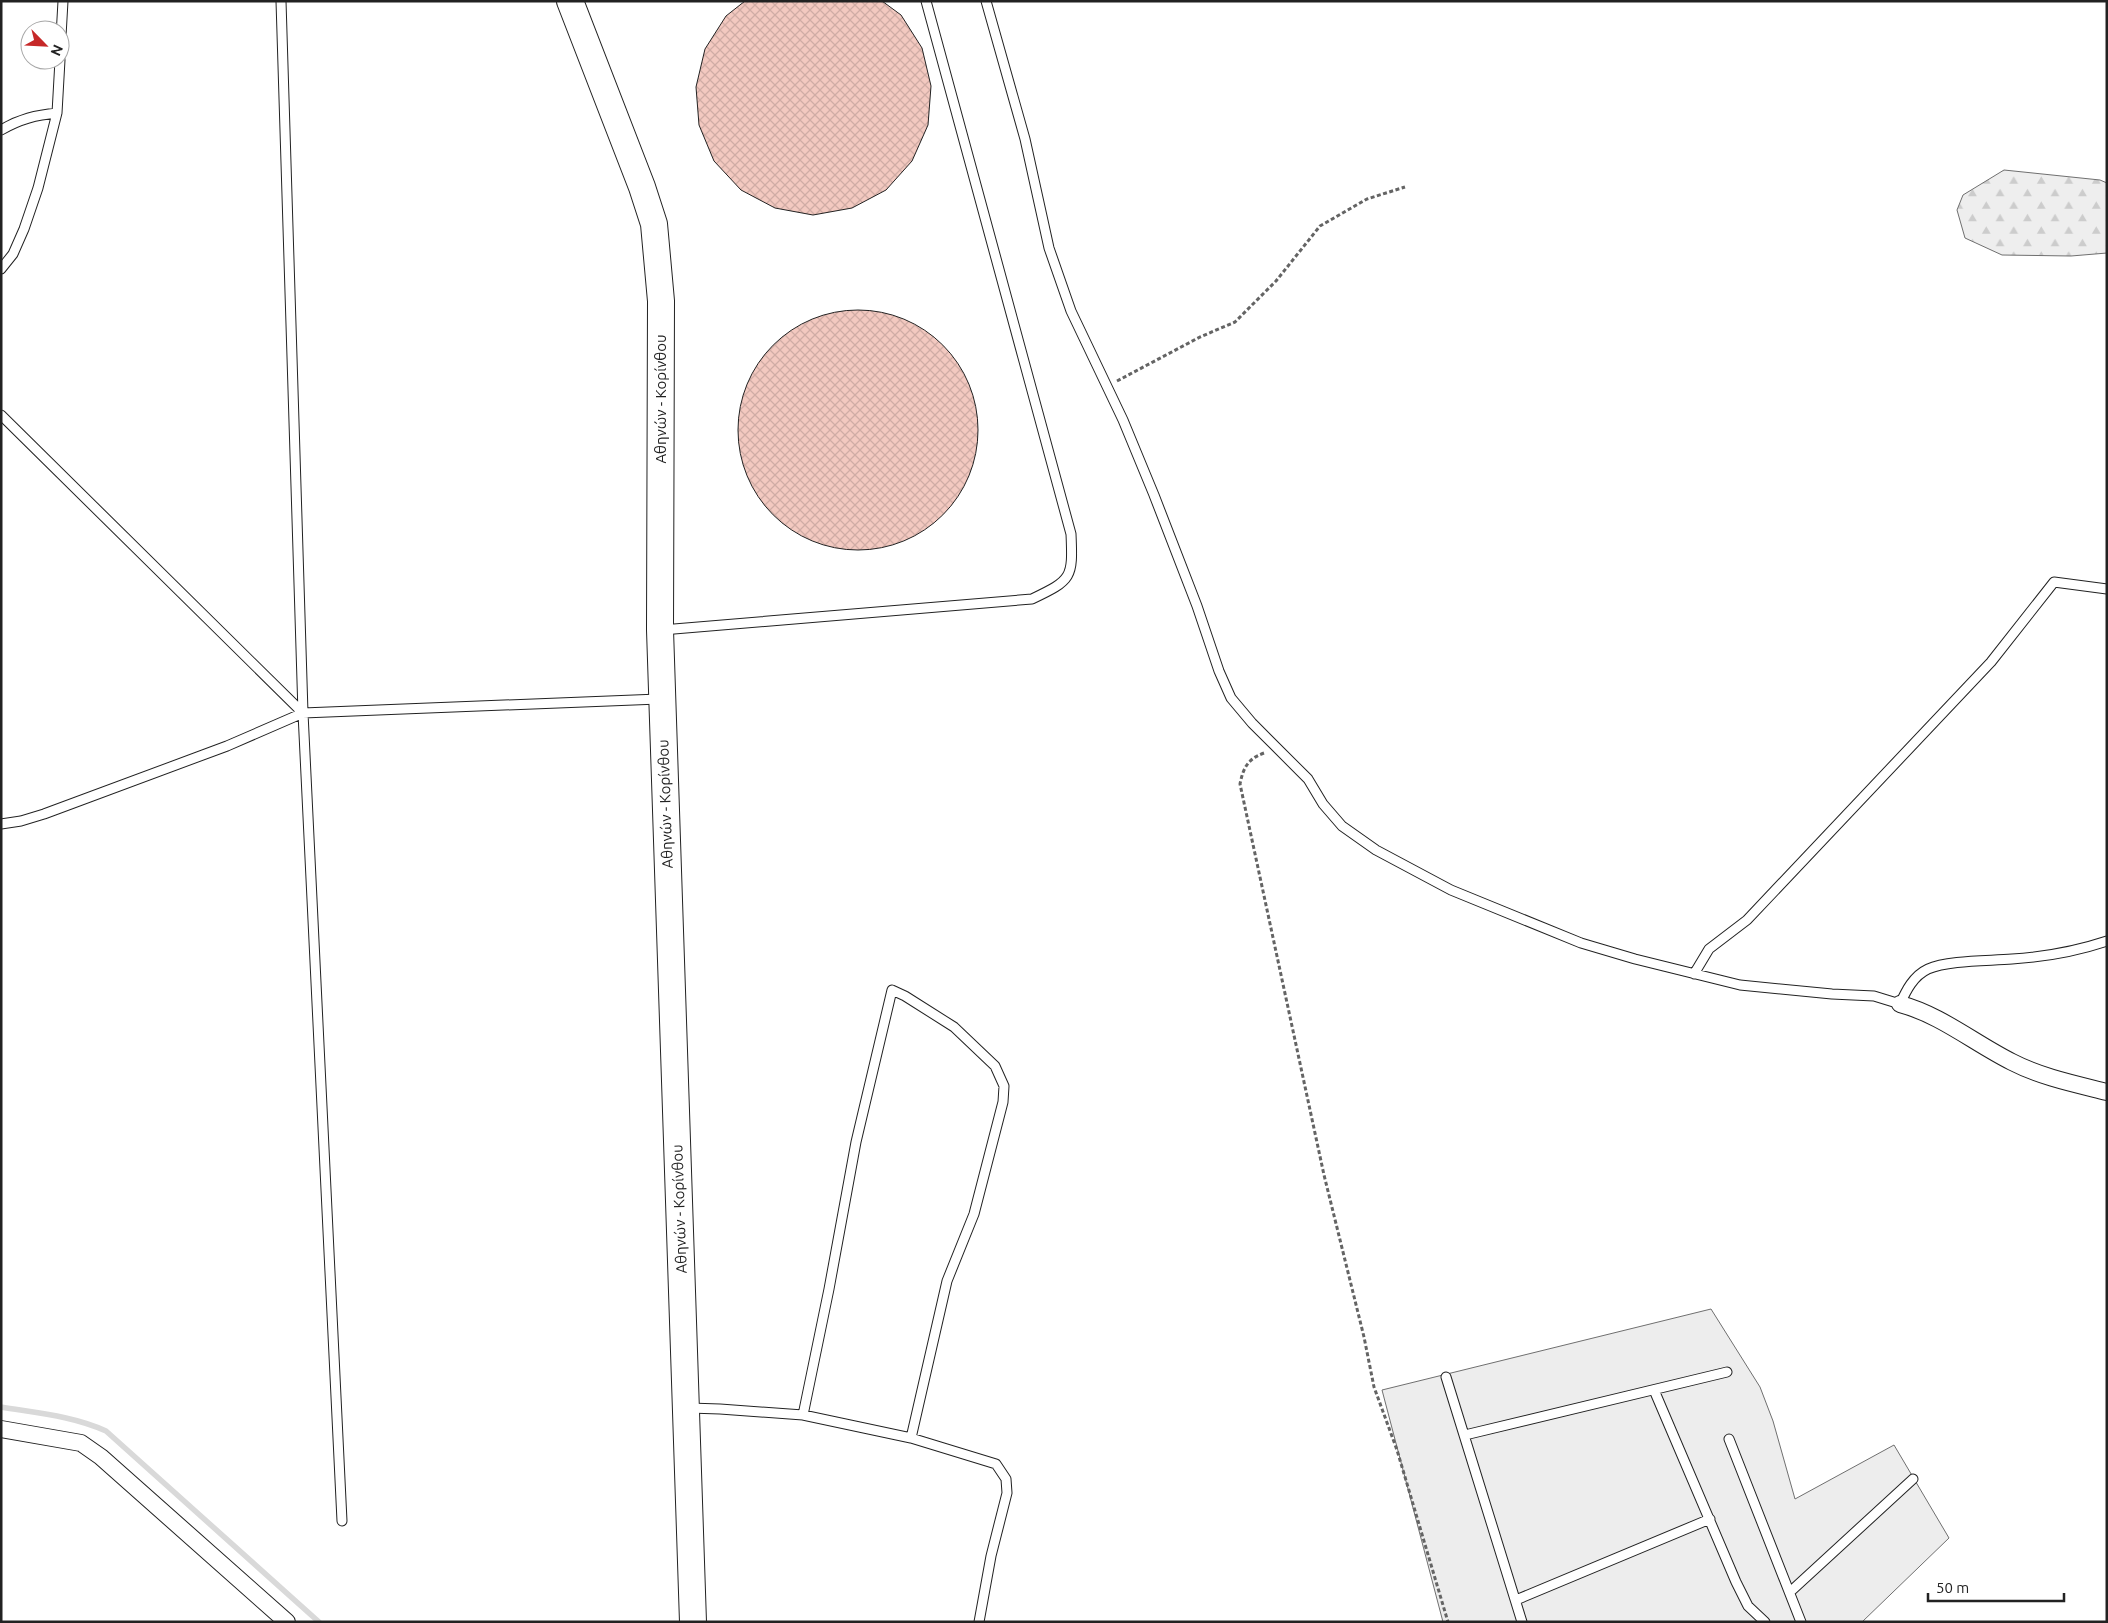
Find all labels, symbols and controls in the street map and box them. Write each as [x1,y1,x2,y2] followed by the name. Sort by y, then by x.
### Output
[20,20,70,70] north arrow
[47,42,66,58] text: N
[652,334,669,464] street label: Αθηνών - Κορίνθου
[654,739,676,869] street label: Αθηνών - Κορίνθου
[668,1144,690,1274] street label: Αθηνών - Κορίνθου
[1928,1570,2064,1602] scale bar
[1936,1579,1969,1596] text: 50 m

